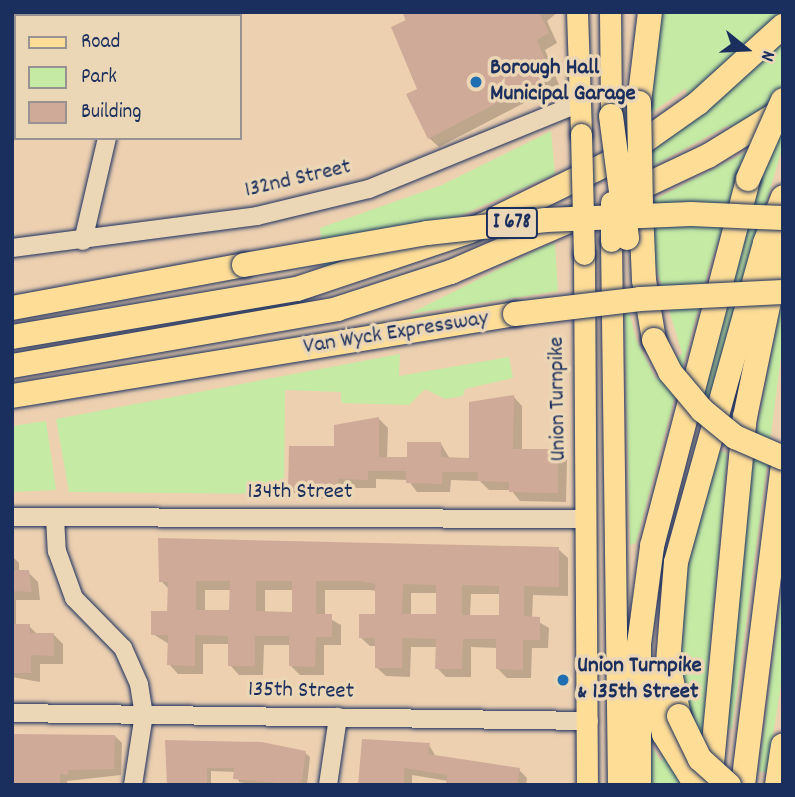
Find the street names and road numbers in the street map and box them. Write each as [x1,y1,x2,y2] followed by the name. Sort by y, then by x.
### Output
[242,154,354,206] street label: 132nd Street
[486,206,538,241] road number: I 678
[302,306,490,362] street label: Van Wyck Expressway
[544,336,574,462] street label: Union Turnpike
[248,479,352,507] street label: 134th Street
[248,677,354,707] street label: 135th Street

